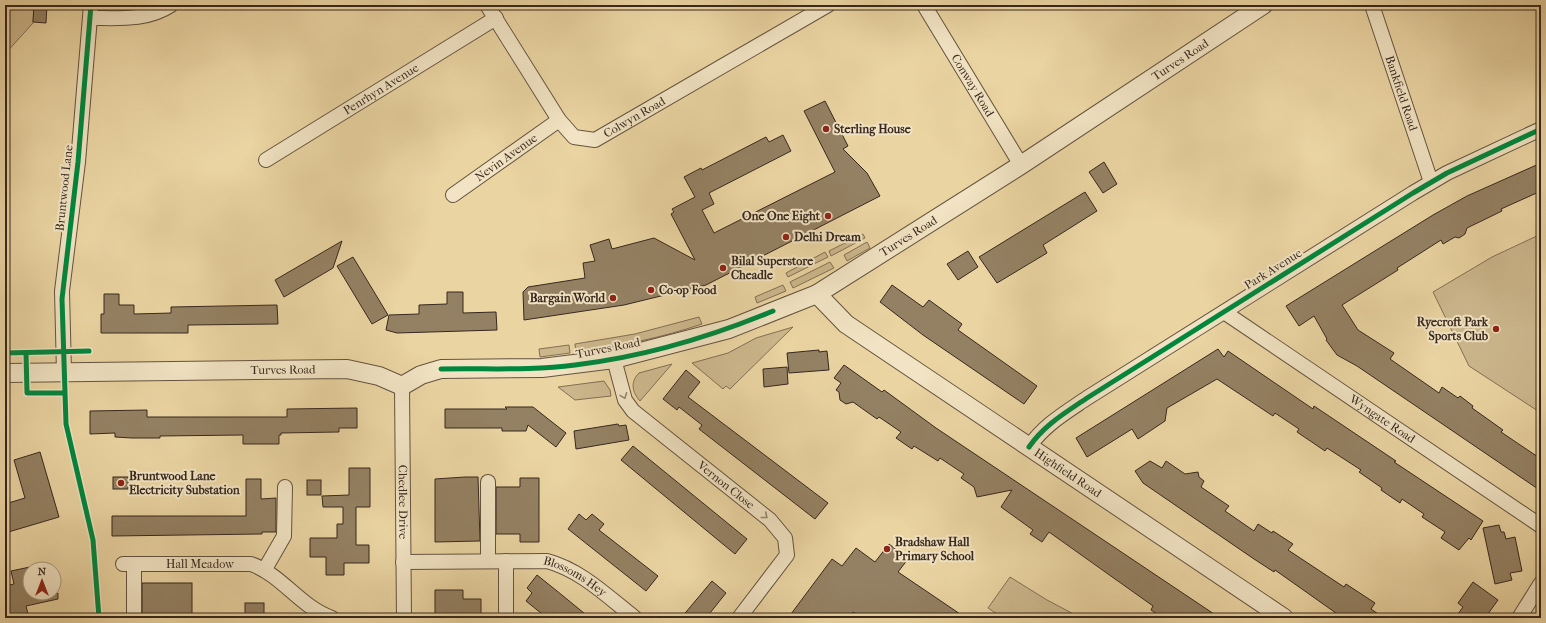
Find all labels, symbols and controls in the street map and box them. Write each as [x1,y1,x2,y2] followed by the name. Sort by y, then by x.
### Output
[1149,36,1212,84] street label: Turves Road
[948,52,997,120] street label: Conway Road
[1382,54,1421,133] street label: Bankfield Road
[341,61,421,118] street label: Penrhyn Avenue
[601,94,668,141] street label: Colwyn Road
[834,122,911,137] place label: Sterling House
[821,124,831,134] marker: Sterling House
[472,131,540,184] street label: Nevin Avenue
[53,144,75,232] street label: Bruntwood Lane
[742,209,821,224] place label: One One Eight
[823,211,833,221] marker: One One Eight
[877,213,940,260] street label: Turves Road
[794,230,862,244] place label: Delhi Dream
[781,232,791,242] marker: Delhi Dream
[1242,246,1304,292] street label: Park Avenue
[731,254,813,282] place label: Bilal Superstore Cheadle
[718,263,728,273] marker: Bilal Superstore Cheadle
[659,283,717,298] place label: Co-op Food
[646,285,656,295] marker: Co-op Food
[530,291,605,306] place label: Bargain World
[608,293,618,303] marker: Bargain World
[1417,315,1489,344] place label: Ryecroft Park Sports Club
[1491,324,1501,334] marker: Ryecroft Park Sports Club
[575,335,642,361] street label: Turves Road
[250,362,316,377] street label: Turves Road
[1346,391,1418,446] street label: Wyngate Road
[619,393,627,400] one-way arrow
[1032,445,1105,501] street label: Highfield Road
[694,458,757,512] street label: Vernon Close
[396,465,410,539] street label: Chedlee Drive
[129,469,241,498] place label: Bruntwood Lane Electricity Substation
[116,478,126,488] marker: Bruntwood Lane Electricity Substation
[760,511,768,518] one-way arrow
[895,535,975,564] place label: Bradshaw Hall Primary School
[882,544,892,554] marker: Bradshaw Hall Primary School
[542,553,610,600] street label: Blossoms Hey
[166,557,235,571] street label: Hall Meadow
[22,561,62,601] north arrow
[38,565,47,578] text: N

